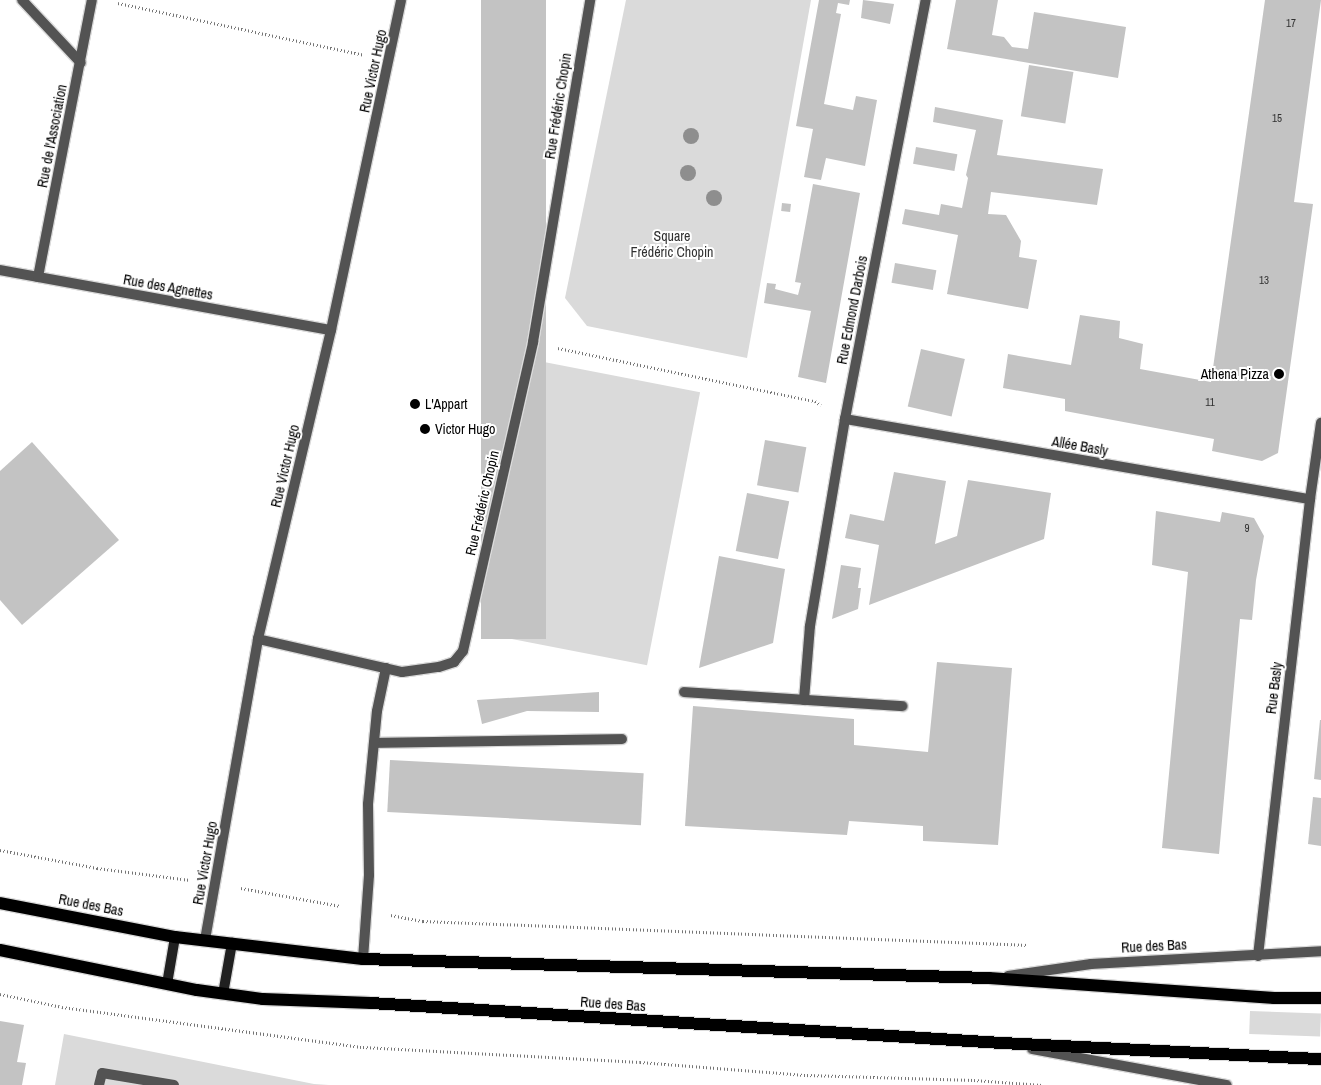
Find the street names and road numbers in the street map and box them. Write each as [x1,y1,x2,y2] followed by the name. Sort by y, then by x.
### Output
[356,28,390,114] street label: Rue Victor Hugo
[541,52,575,160] street label: Rue Frédéric Chopin
[34,83,70,189] street label: Rue de l'Association
[833,254,871,366] street label: Rue Edmond Darbois
[122,271,214,303] street label: Rue des Agnettes
[267,423,303,509] street label: Rue Victor Hugo
[1051,433,1109,459] street label: Allée Basly
[462,449,502,557] street label: Rue Frédéric Chopin
[1262,661,1286,715] street label: Rue Basly
[189,820,221,906] street label: Rue Victor Hugo
[57,890,125,920] street label: Rue des Bas
[1121,936,1187,956] street label: Rue des Bas
[580,993,646,1015] street label: Rue des Bas

